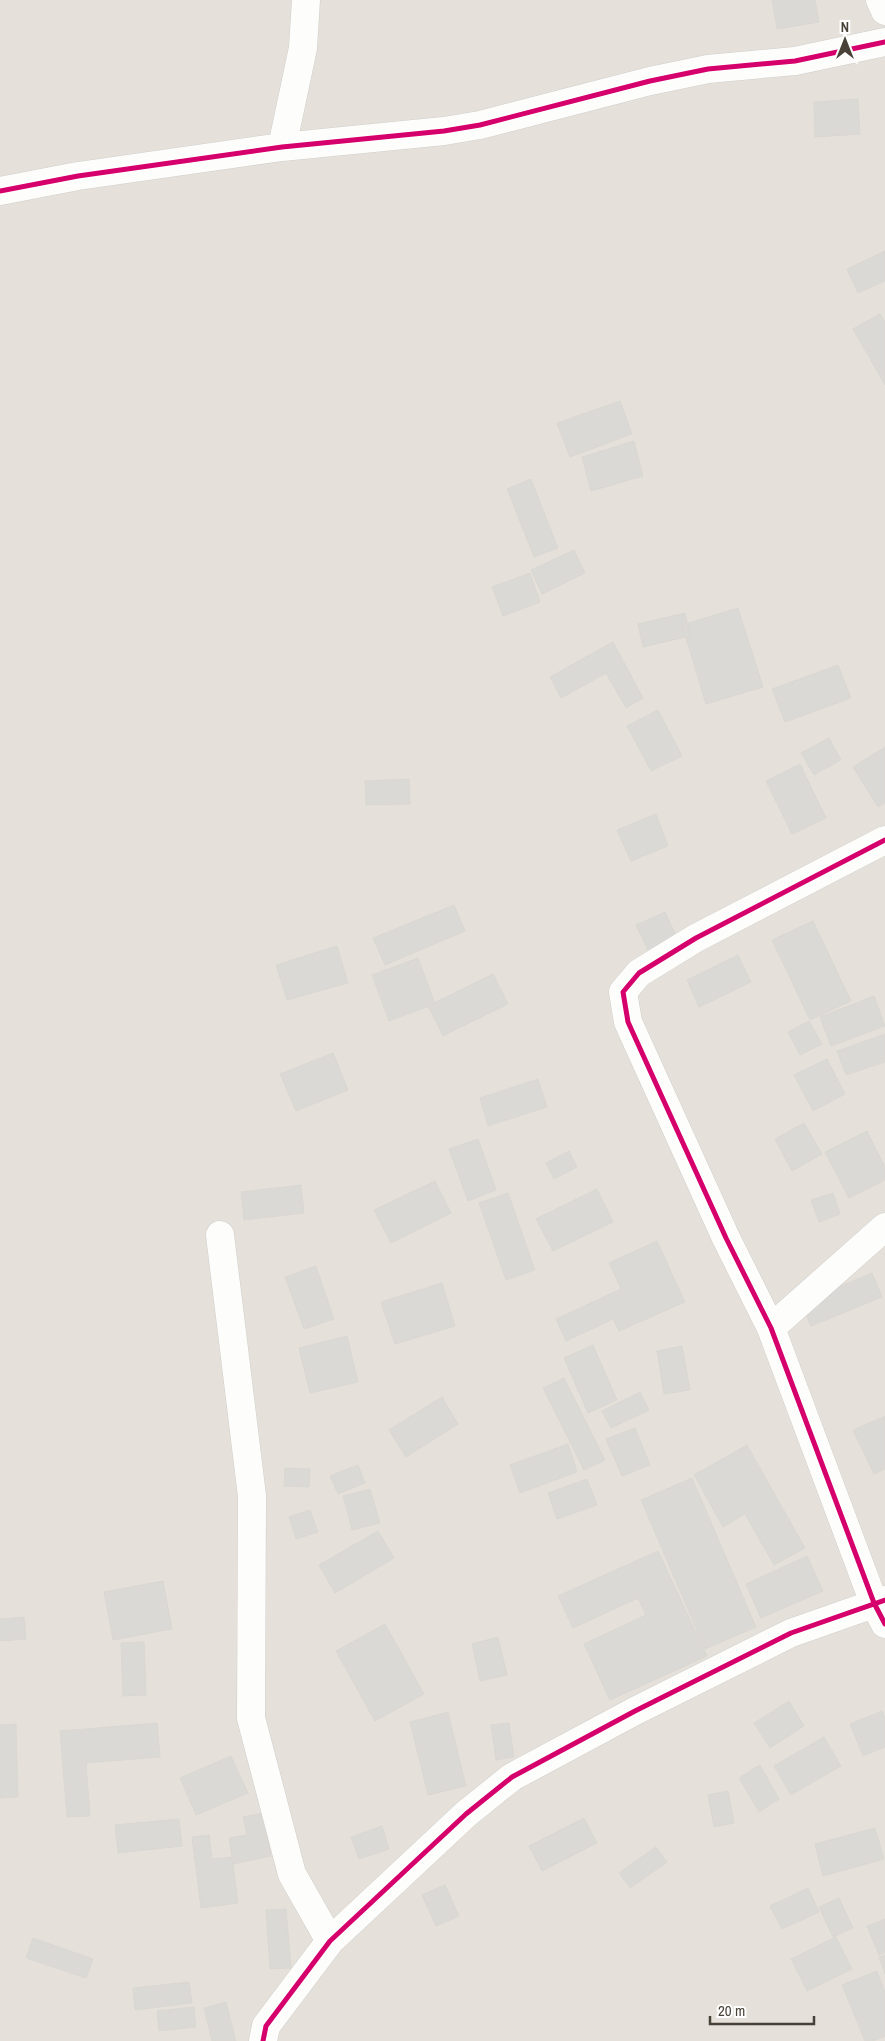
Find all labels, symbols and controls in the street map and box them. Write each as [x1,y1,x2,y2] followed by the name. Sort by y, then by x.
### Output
[820,15,870,65] north arrow
[841,18,849,36] text: N
[710,1994,814,2026] scale bar
[718,2000,745,2021] text: 20 m

